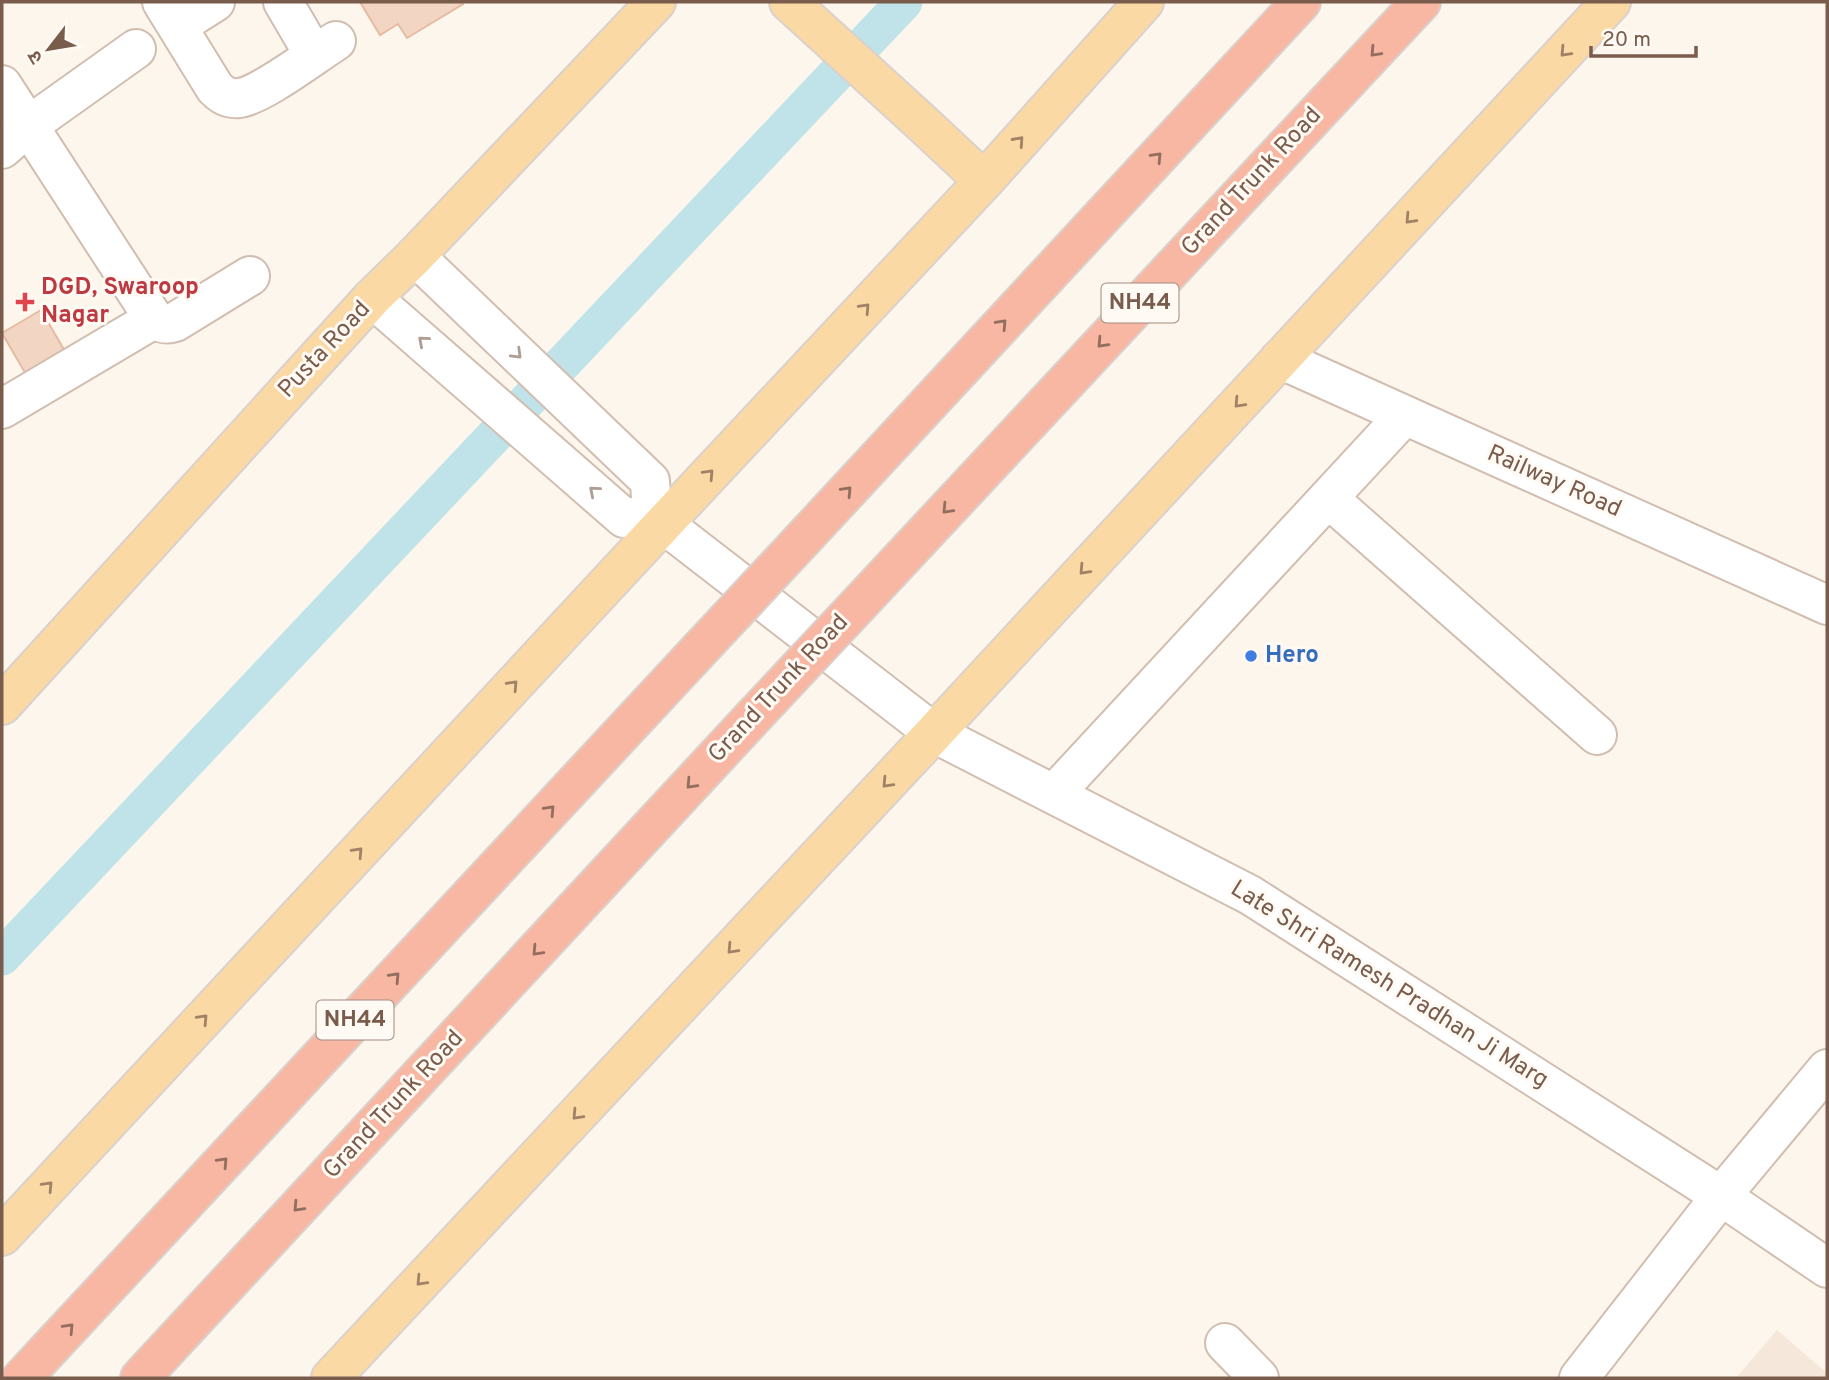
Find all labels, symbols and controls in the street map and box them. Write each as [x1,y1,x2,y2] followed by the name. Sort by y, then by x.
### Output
[14,14,84,84] north arrow
[1591,14,1696,58] scale bar
[1602,27,1651,54] text: 20 m
[1370,44,1383,57] one-way arrow
[1561,44,1573,57] one-way arrow
[23,45,49,68] text: उ
[1175,101,1329,263] street label: Grand Trunk Road
[1011,136,1024,149] one-way arrow
[1148,152,1161,165] one-way arrow
[1406,211,1419,224] one-way arrow
[41,273,199,331] place label: DGD, Swaroop Nagar
[1102,284,1178,322] road number: NH44
[15,292,35,312] marker: DGD, Swaroop Nagar
[272,295,378,405] street label: Pusta Road
[856,303,869,316] one-way arrow
[993,319,1006,332] one-way arrow
[1098,335,1111,348] one-way arrow
[418,337,431,350] one-way arrow
[509,345,522,358] one-way arrow
[1235,395,1247,408] one-way arrow
[1482,439,1626,525] street label: Railway Road
[701,469,714,482] one-way arrow
[839,486,851,499] one-way arrow
[589,487,602,499] one-way arrow
[942,501,955,514] one-way arrow
[1080,562,1093,575] one-way arrow
[702,608,856,770] street label: Grand Trunk Road
[1265,641,1319,671] place label: Hero
[1243,648,1259,664] marker: Hero
[504,680,517,693] one-way arrow
[883,774,896,787] one-way arrow
[687,776,700,789] one-way arrow
[542,805,554,818] one-way arrow
[349,847,362,860] one-way arrow
[1224,874,1554,1096] street label: Late Shri Ramesh Pradhan Ji Marg
[728,941,740,954] one-way arrow
[532,943,545,956] one-way arrow
[387,972,399,985] one-way arrow
[316,1001,394,1040] road number: NH44
[195,1014,207,1027] one-way arrow
[317,1024,471,1186] street label: Grand Trunk Road
[572,1107,585,1120] one-way arrow
[215,1157,228,1170] one-way arrow
[40,1181,53,1194] one-way arrow
[294,1199,307,1212] one-way arrow
[417,1273,430,1286] one-way arrow
[60,1323,73,1336] one-way arrow

